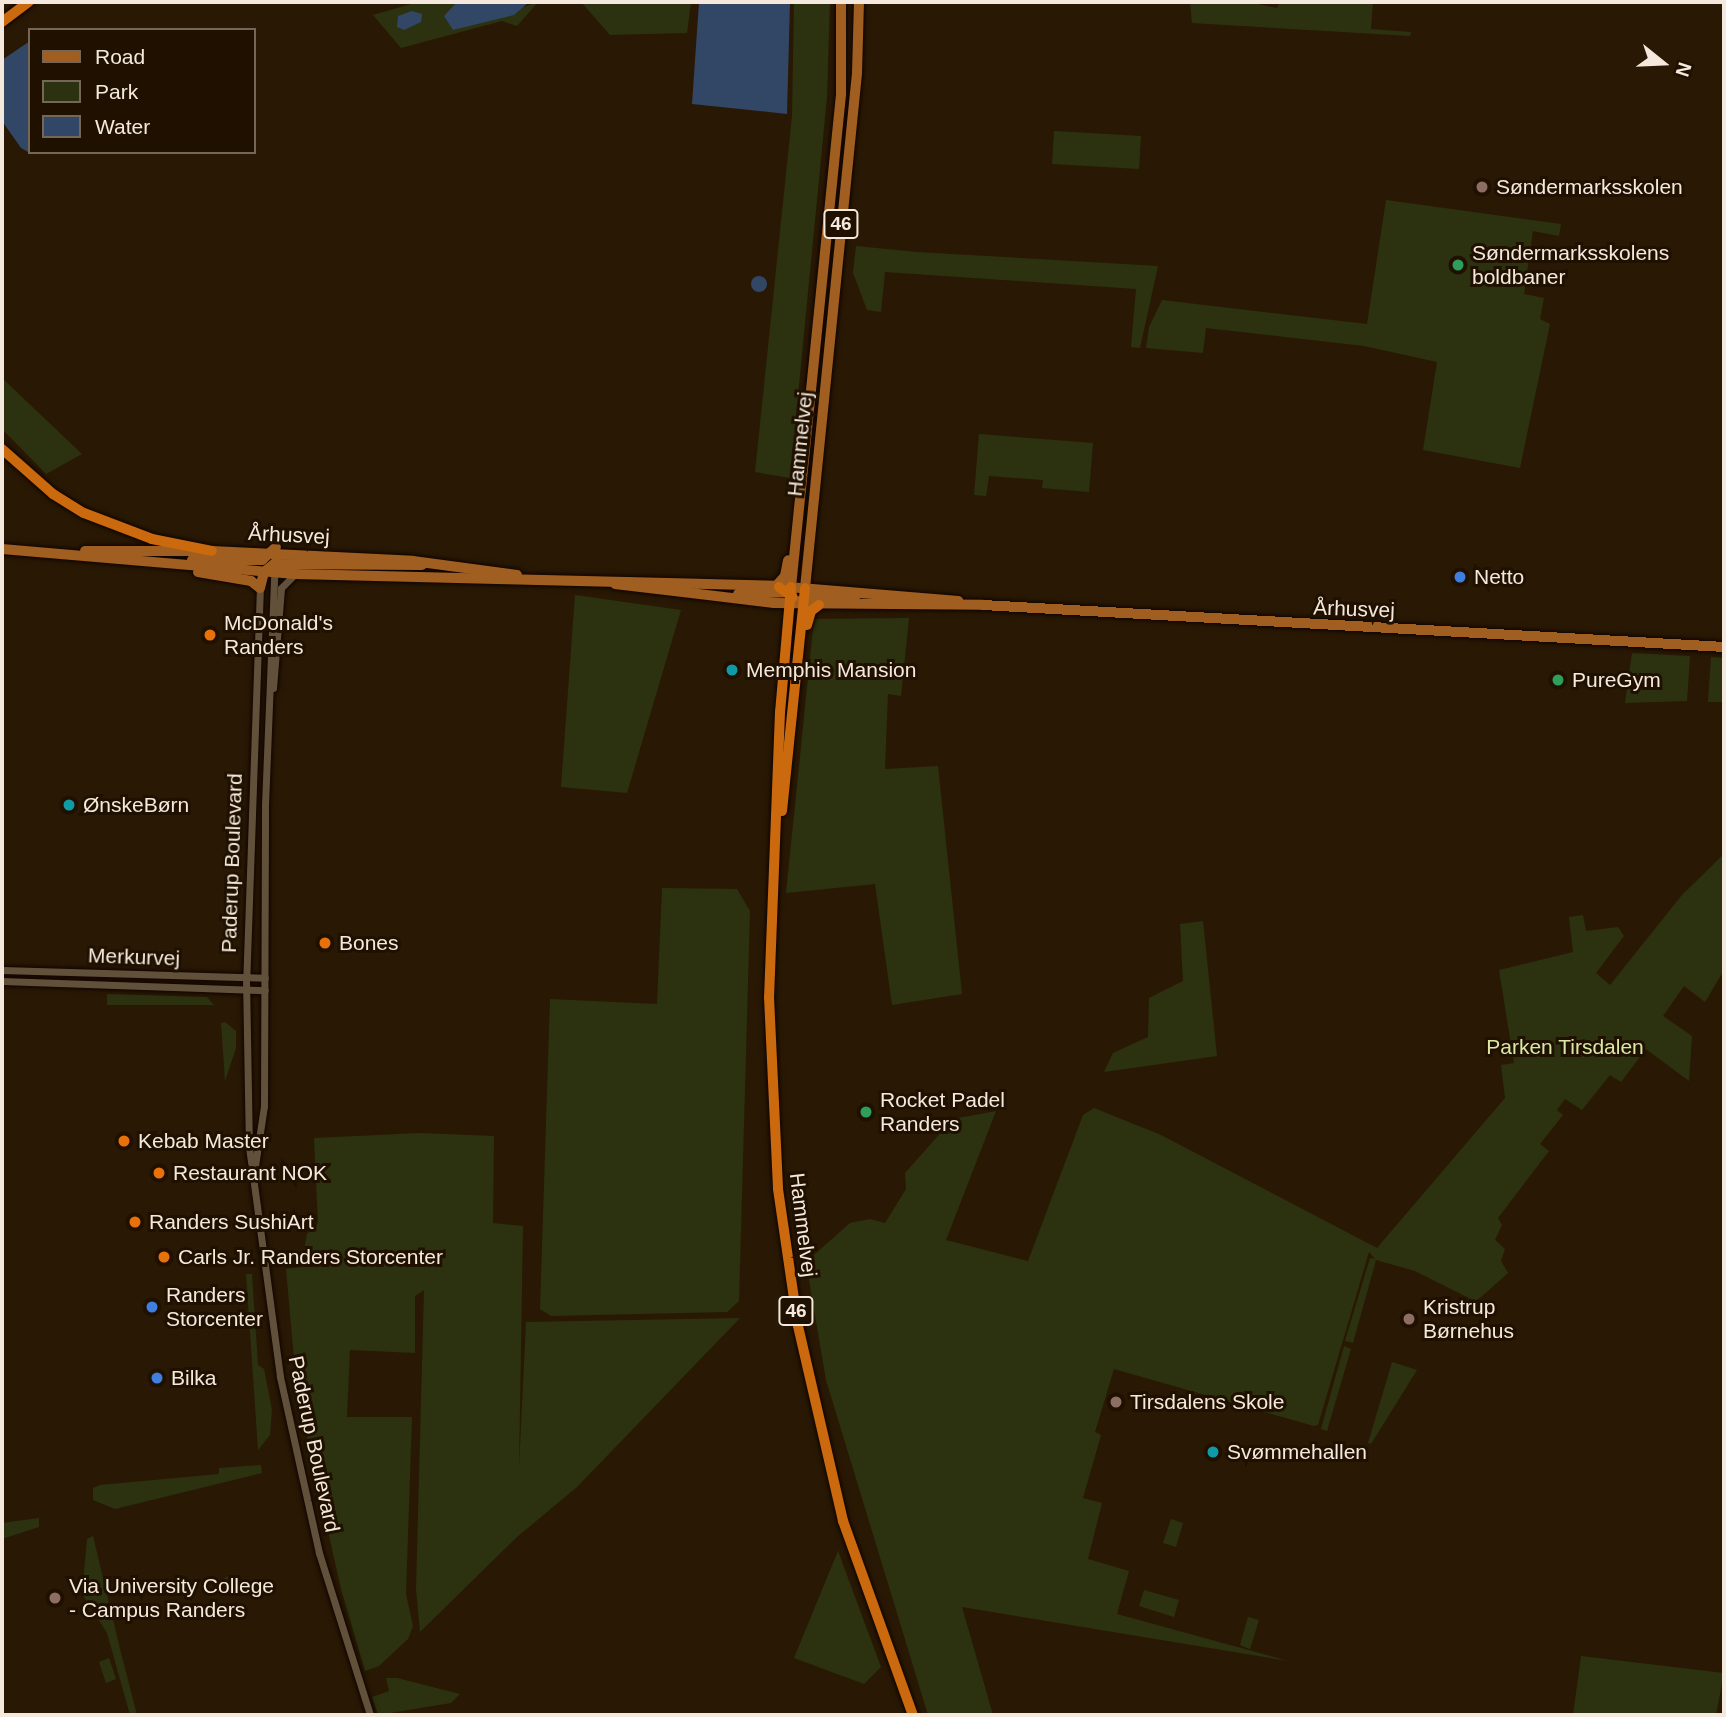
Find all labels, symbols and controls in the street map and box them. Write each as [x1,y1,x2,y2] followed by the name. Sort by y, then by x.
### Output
[28,28,256,154] legend
[1628,28,1698,98] north arrow
[95,45,145,68] text: Road
[1671,60,1696,79] text: N
[95,80,138,103] text: Park
[95,115,150,138] text: Water
[1496,174,1683,200] place label: Søndermarksskolen
[1474,179,1490,195] marker: Søndermarksskolen
[822,208,860,240] road number: 46
[1472,240,1669,290] place label: Søndermarksskolens boldbaner
[1450,257,1466,273] marker: Søndermarksskolens boldbaner
[782,390,818,498] street label: Hammelvej
[248,520,330,550] street label: Århusvej
[1474,564,1524,590] place label: Netto
[1452,569,1468,585] marker: Netto
[1313,595,1395,623] street label: Århusvej
[224,610,333,660] place label: McDonald's Randers
[202,627,218,643] marker: McDonald's Randers
[746,657,916,683] place label: Memphis Mansion
[724,662,740,678] marker: Memphis Mansion
[1572,667,1661,693] place label: PureGym
[1550,672,1566,688] marker: PureGym
[216,773,248,953] street label: Paderup Boulevard
[83,792,189,818] place label: ØnskeBørn
[61,797,77,813] marker: ØnskeBørn
[339,930,399,956] place label: Bones
[317,935,333,951] marker: Bones
[87,943,181,971] street label: Merkurvej
[1486,1034,1644,1060] park label: Parken Tirsdalen
[880,1087,1005,1137] place label: Rocket Padel Randers
[858,1104,874,1120] marker: Rocket Padel Randers
[138,1128,269,1154] place label: Kebab Master
[116,1133,132,1149] marker: Kebab Master
[173,1160,327,1186] place label: Restaurant NOK
[151,1165,167,1181] marker: Restaurant NOK
[784,1171,822,1279] street label: Hammelvej
[149,1209,314,1235] place label: Randers SushiArt
[127,1214,143,1230] marker: Randers SushiArt
[178,1244,443,1270] place label: Carls Jr. Randers Storcenter
[156,1249,172,1265] marker: Carls Jr. Randers Storcenter
[166,1282,263,1332] place label: Randers Storcenter
[1423,1294,1514,1344] place label: Kristrup Børnehus
[777,1296,815,1326] road number: 46
[144,1299,160,1315] marker: Randers Storcenter
[1401,1311,1417,1327] marker: Kristrup Børnehus
[283,1353,345,1535] street label: Paderup Boulevard
[171,1365,217,1391] place label: Bilka
[149,1370,165,1386] marker: Bilka
[1130,1389,1284,1415] place label: Tirsdalens Skole
[1108,1394,1124,1410] marker: Tirsdalens Skole
[1227,1439,1367,1465] place label: Svømmehallen
[1205,1444,1221,1460] marker: Svømmehallen
[69,1573,274,1623] place label: Via University College - Campus Randers
[47,1590,63,1606] marker: Via University College - Campus Randers

